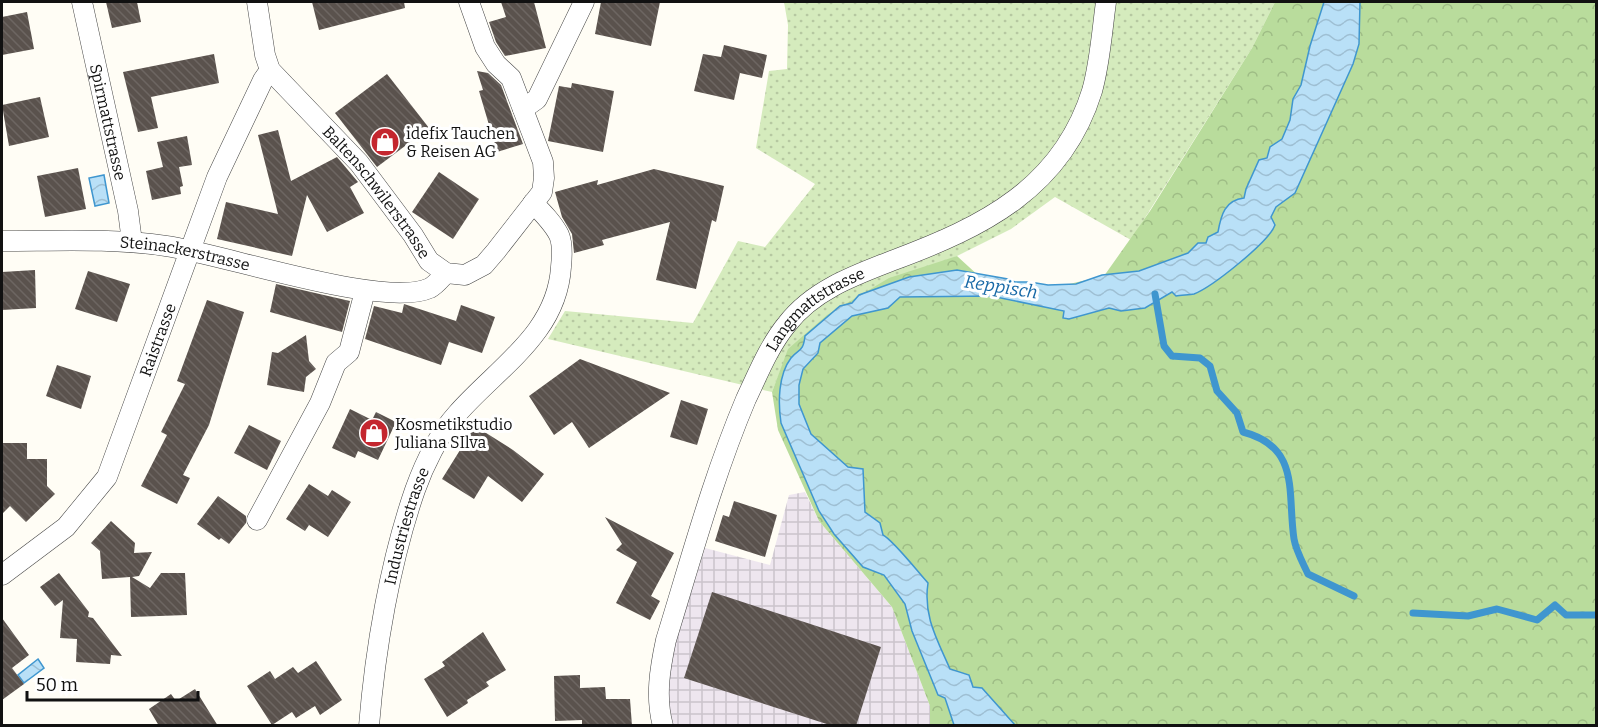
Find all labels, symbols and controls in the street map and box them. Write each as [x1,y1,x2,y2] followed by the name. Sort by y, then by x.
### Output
[86,62,130,182] street label: Spirmattstrasse
[319,122,434,262] street label: Baltenschwilerstrasse
[406,124,515,161] place label: idefix Tauchen & Reisen AG
[369,126,401,158] shop icon: idefix Tauchen & Reisen AG
[119,233,252,275] street label: Steinackerstrasse
[762,264,867,355] street label: Langmattstrasse
[963,270,1039,304] water label: Reppisch
[136,301,180,379] street label: Raistrasse
[394,415,512,452] place label: Kosmetikstudio Juliana SIlva
[358,417,390,449] shop icon: Kosmetikstudio Juliana SIlva
[380,464,433,587] street label: Industriestrasse
[27,664,198,702] scale bar
[36,674,78,696] text: 50 m

